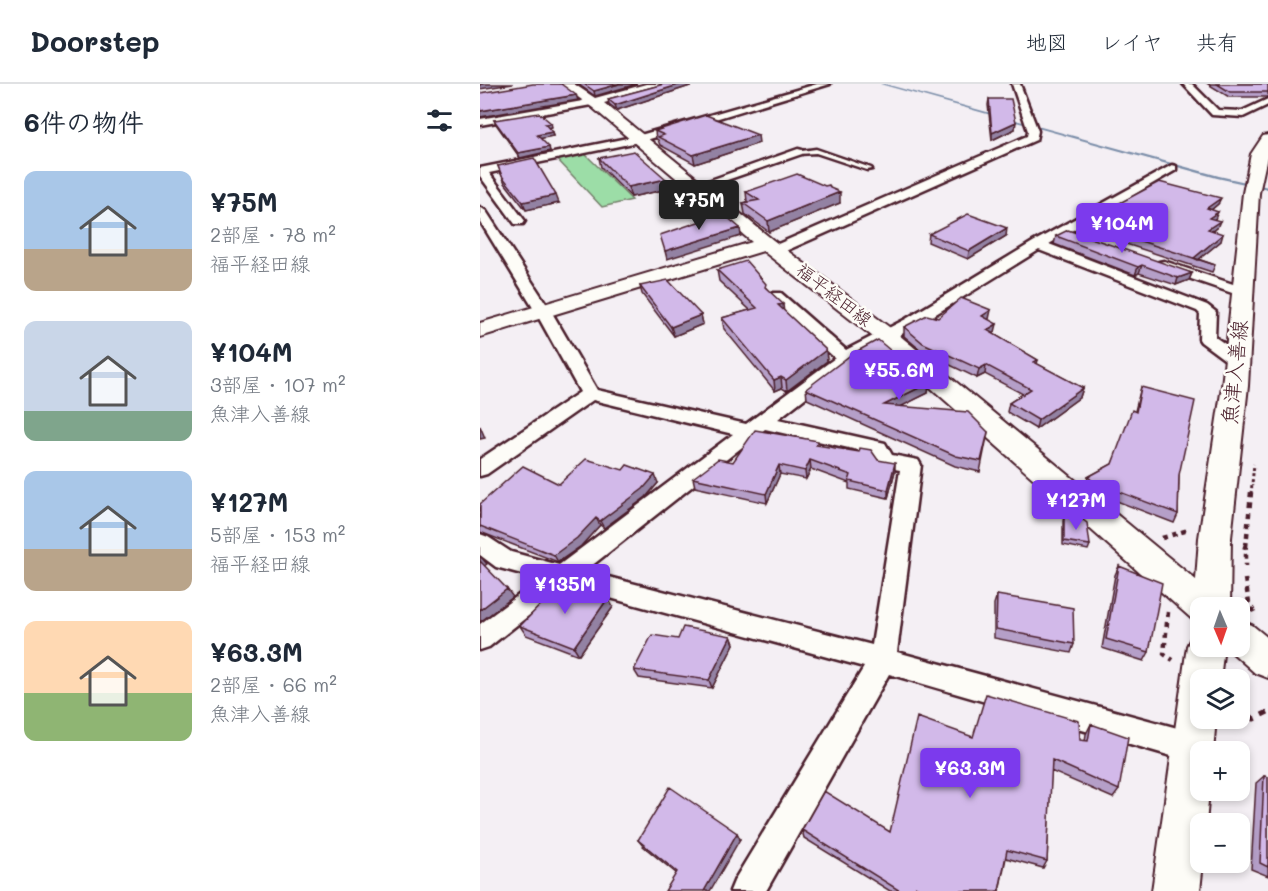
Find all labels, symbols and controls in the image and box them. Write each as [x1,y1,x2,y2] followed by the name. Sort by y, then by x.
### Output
[30,23,160,59] text: Doorstep
[1026,28,1068,55] text: 地図
[1101,28,1163,55] text: レイヤ
[1196,28,1238,55] text: 共有
[423,104,456,137] icon: filters
[24,105,144,139] text: 6件の物件
[663,180,735,231] pin: ¥75M
[210,185,278,219] text: ¥75M
[673,186,725,212] text: ¥75M
[72,195,144,267] icon: home
[1080,203,1164,254] pin: ¥104M
[1090,209,1154,235] text: ¥104M
[210,221,336,247] text: 2部屋 · 78 m²
[210,250,310,276] text: 福平経田線
[792,257,877,331] street label: 福平経田線
[1215,318,1252,425] street label: 魚津入善線
[210,335,293,369] text: ¥104M
[72,345,144,417] icon: home
[850,350,948,401] pin: ¥55.6M
[864,356,934,382] text: ¥55.6M
[210,371,346,397] text: 3部屋 · 107 m²
[210,400,310,426] text: 魚津入善線
[1034,480,1118,531] pin: ¥127M
[210,485,289,519] text: ¥127M
[1046,486,1106,512] text: ¥127M
[72,495,144,567] icon: home
[210,521,345,547] text: 5部屋 · 153 m²
[210,550,310,576] text: 福平経田線
[523,564,607,615] pin: ¥135M
[534,570,596,596] text: ¥135M
[1190,597,1250,657] north arrow
[1190,597,1250,873] map controls
[210,635,303,669] text: ¥63.3M
[72,645,144,717] icon: home
[1190,669,1250,729] button: layers
[210,671,337,697] text: 2部屋 · 66 m²
[210,700,310,726] text: 魚津入善線
[1190,741,1250,801] button: +
[921,748,1019,799] pin: ¥63.3M
[934,754,1006,780] text: ¥63.3M
[1190,813,1250,873] button: −

